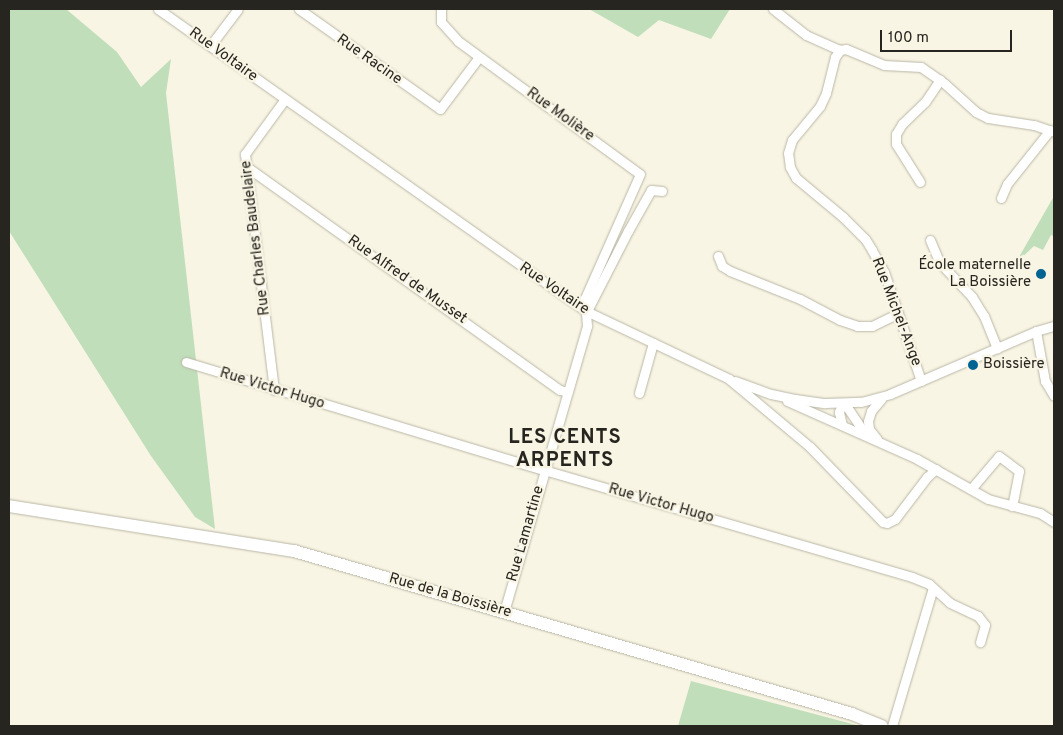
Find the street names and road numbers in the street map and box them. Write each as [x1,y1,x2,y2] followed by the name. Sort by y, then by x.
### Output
[185,24,261,86] street label: Rue Voltaire
[333,31,405,89] street label: Rue Racine
[523,84,597,146] street label: Rue Molière
[238,159,274,317] street label: Rue Charles Baudelaire
[343,232,471,328] street label: Rue Alfred de Musset
[867,255,925,369] street label: Rue Michel-Ange
[515,259,593,319] street label: Rue Voltaire
[217,364,327,414] street label: Rue Victor Hugo
[606,480,716,528] street label: Rue Victor Hugo
[504,484,548,584] street label: Rue Lamartine
[387,570,513,622] street label: Rue de la Boissière

